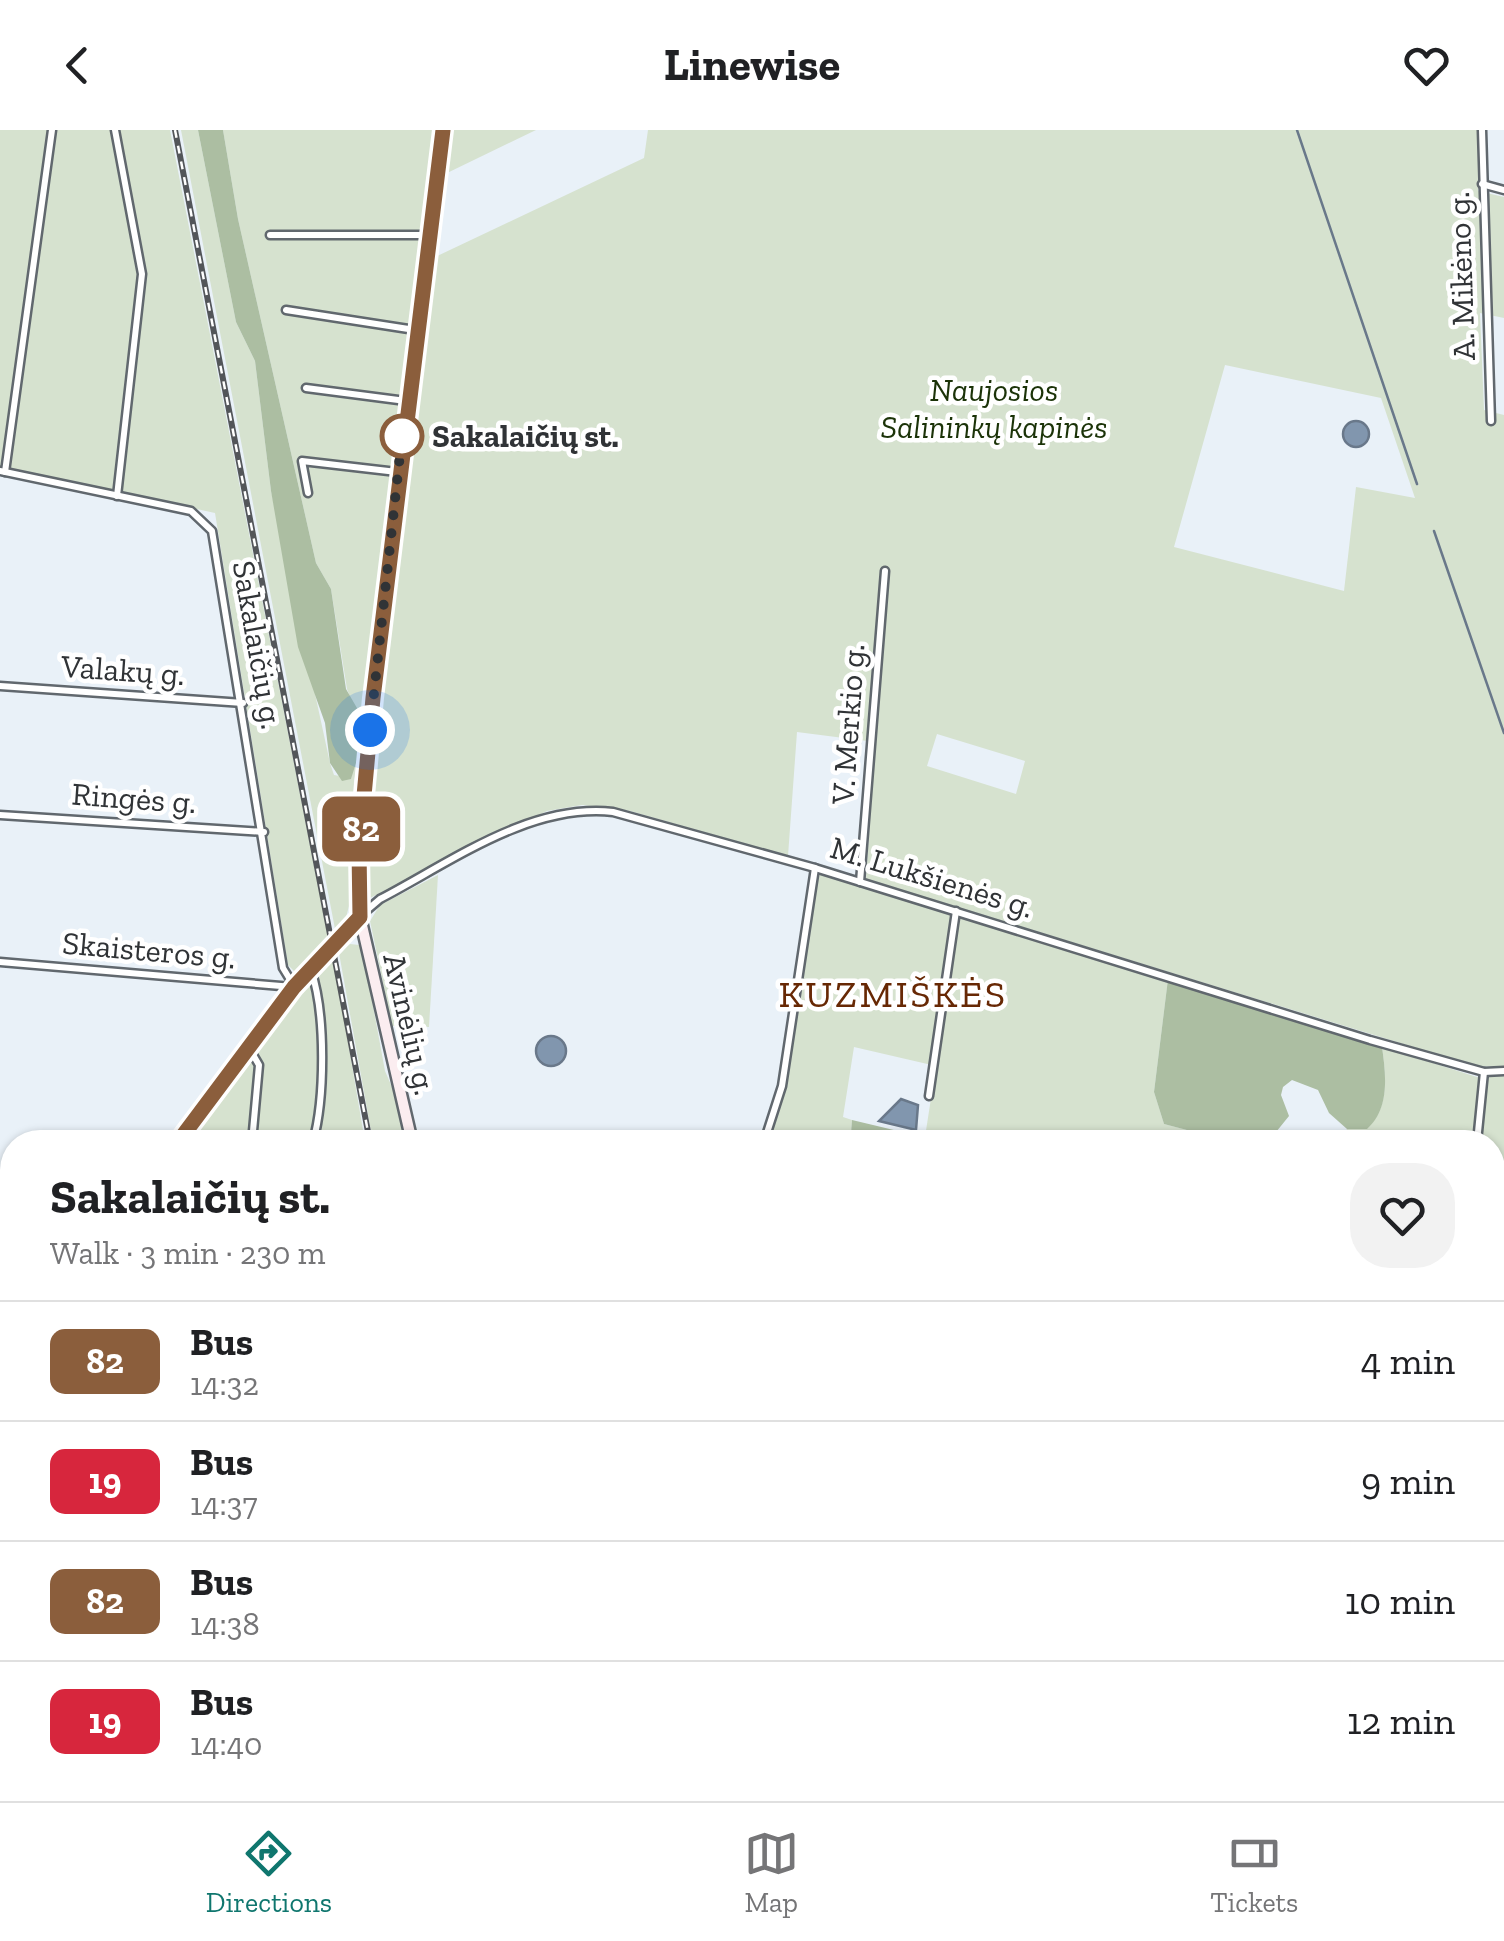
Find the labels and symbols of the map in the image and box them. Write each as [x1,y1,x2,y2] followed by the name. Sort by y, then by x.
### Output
[1439,191,1483,361] street label: A. Mikėno g.
[880,371,1108,446] park label: Naujosios Salininkų kapinės
[381,415,423,457] marker: Sakalaičių st.
[432,417,619,455] place label: Sakalaičių st.
[225,558,291,732] street label: Sakalaičių g.
[823,642,873,807] street label: V. Merkio g.
[59,647,186,693] street label: Valakų g.
[345,705,395,755] your location
[70,775,198,821] street label: Ringės g.
[316,796,406,862] line badge: 82
[826,828,1038,926] street label: M. Lukšienės g.
[61,923,237,977] street label: Skaisteros g.
[375,949,445,1099] street label: Avinėlių g.
[778,971,1008,1017] district label: KUZMIŠKĖS

